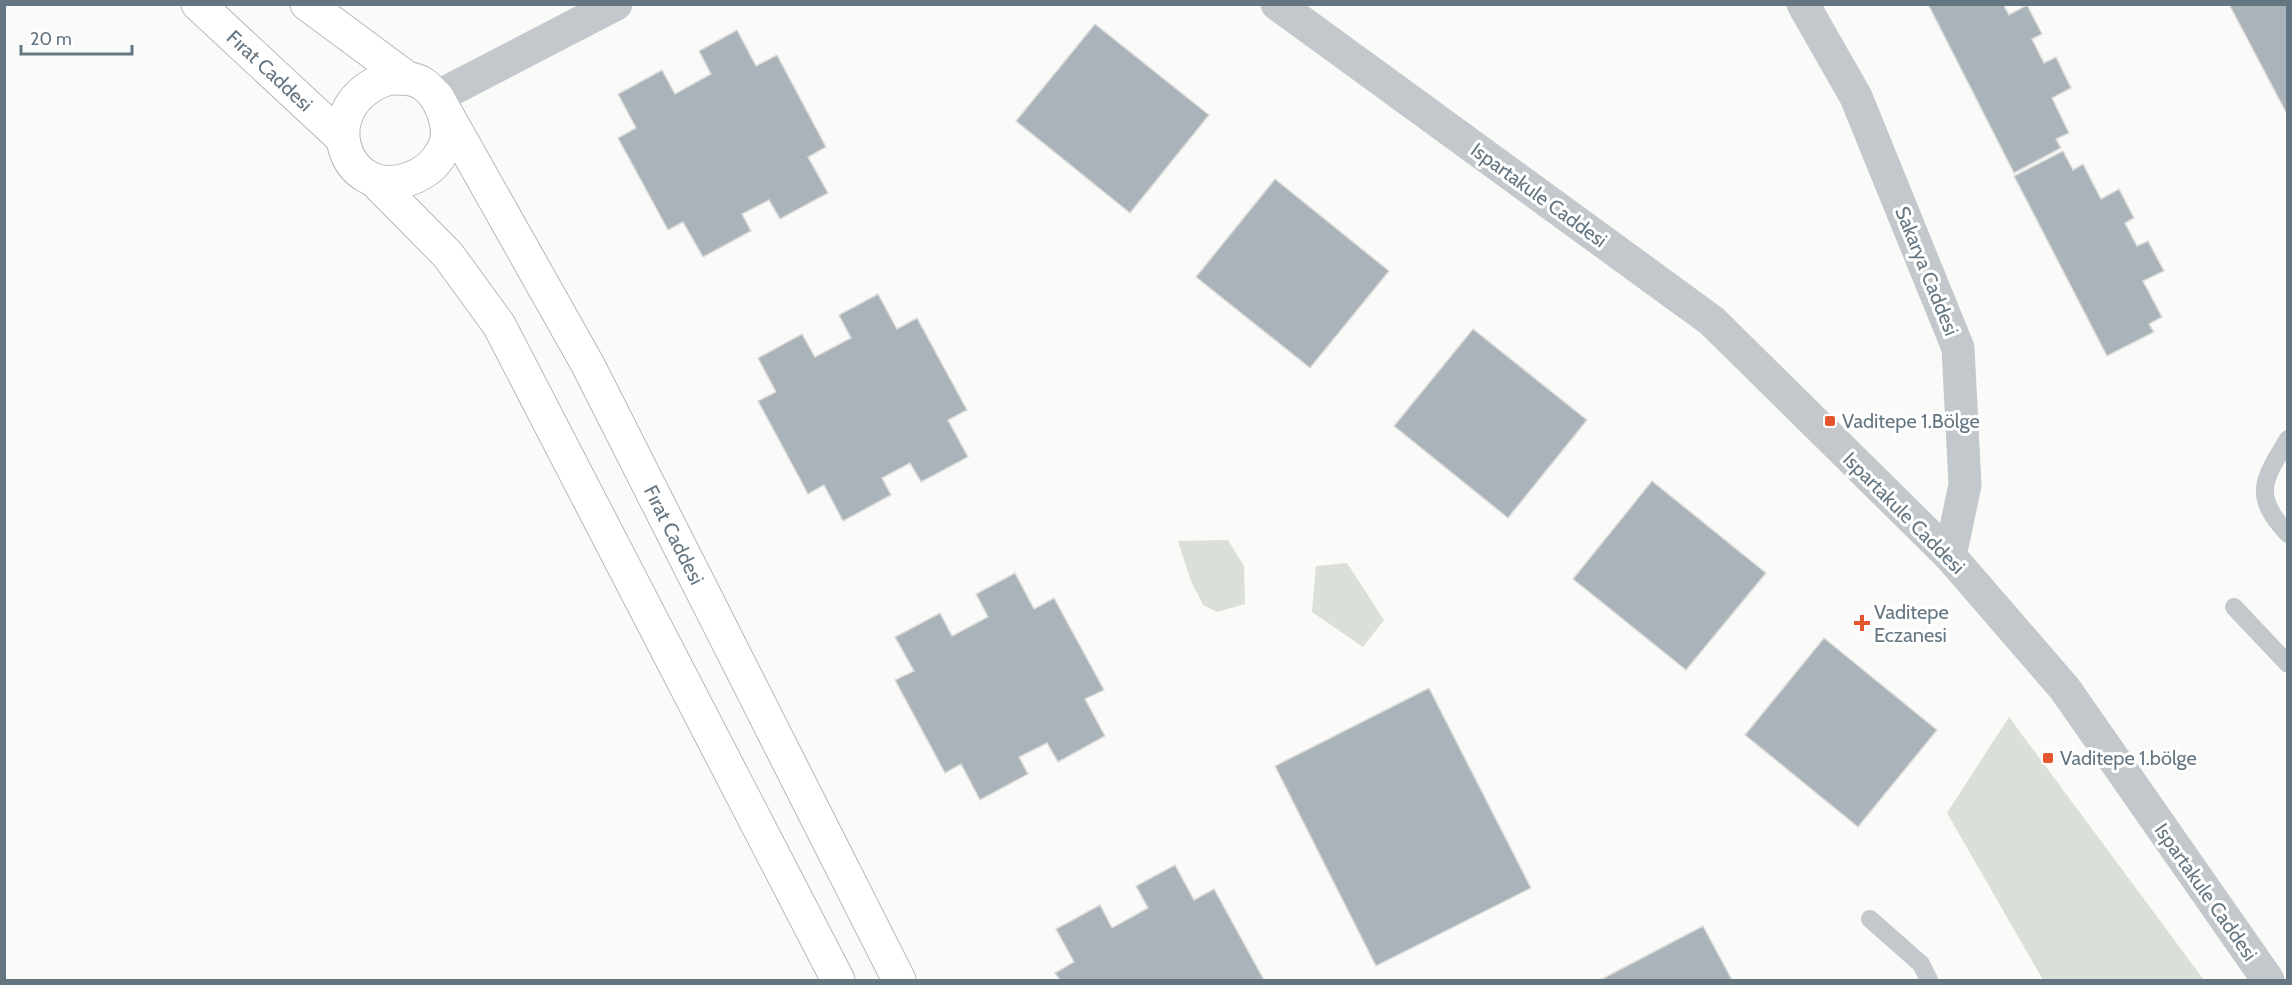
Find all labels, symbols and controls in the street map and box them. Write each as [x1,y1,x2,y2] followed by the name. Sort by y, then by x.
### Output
[21,18,132,56] scale bar
[222,25,318,116] street label: Fırat Caddesi
[30,28,72,50] text: 20 m
[1466,138,1612,252] street label: Ispartakule Caddesi
[1890,203,1964,339] street label: Sakarya Caddesi
[1842,409,1980,433] place label: Vaditepe 1.Bölge
[1823,414,1837,428] marker: Vaditepe 1.Bölge
[1838,447,1970,579] street label: Ispartakule Caddesi
[639,481,709,589] street label: Fırat Caddesi
[1874,600,1949,647] place label: Vaditepe Eczanesi
[1855,616,1869,630] marker: Vaditepe Eczanesi
[2060,746,2197,770] place label: Vaditepe 1.bölge
[2041,751,2055,765] marker: Vaditepe 1.bölge
[2150,819,2262,965] street label: Ispartakule Caddesi

